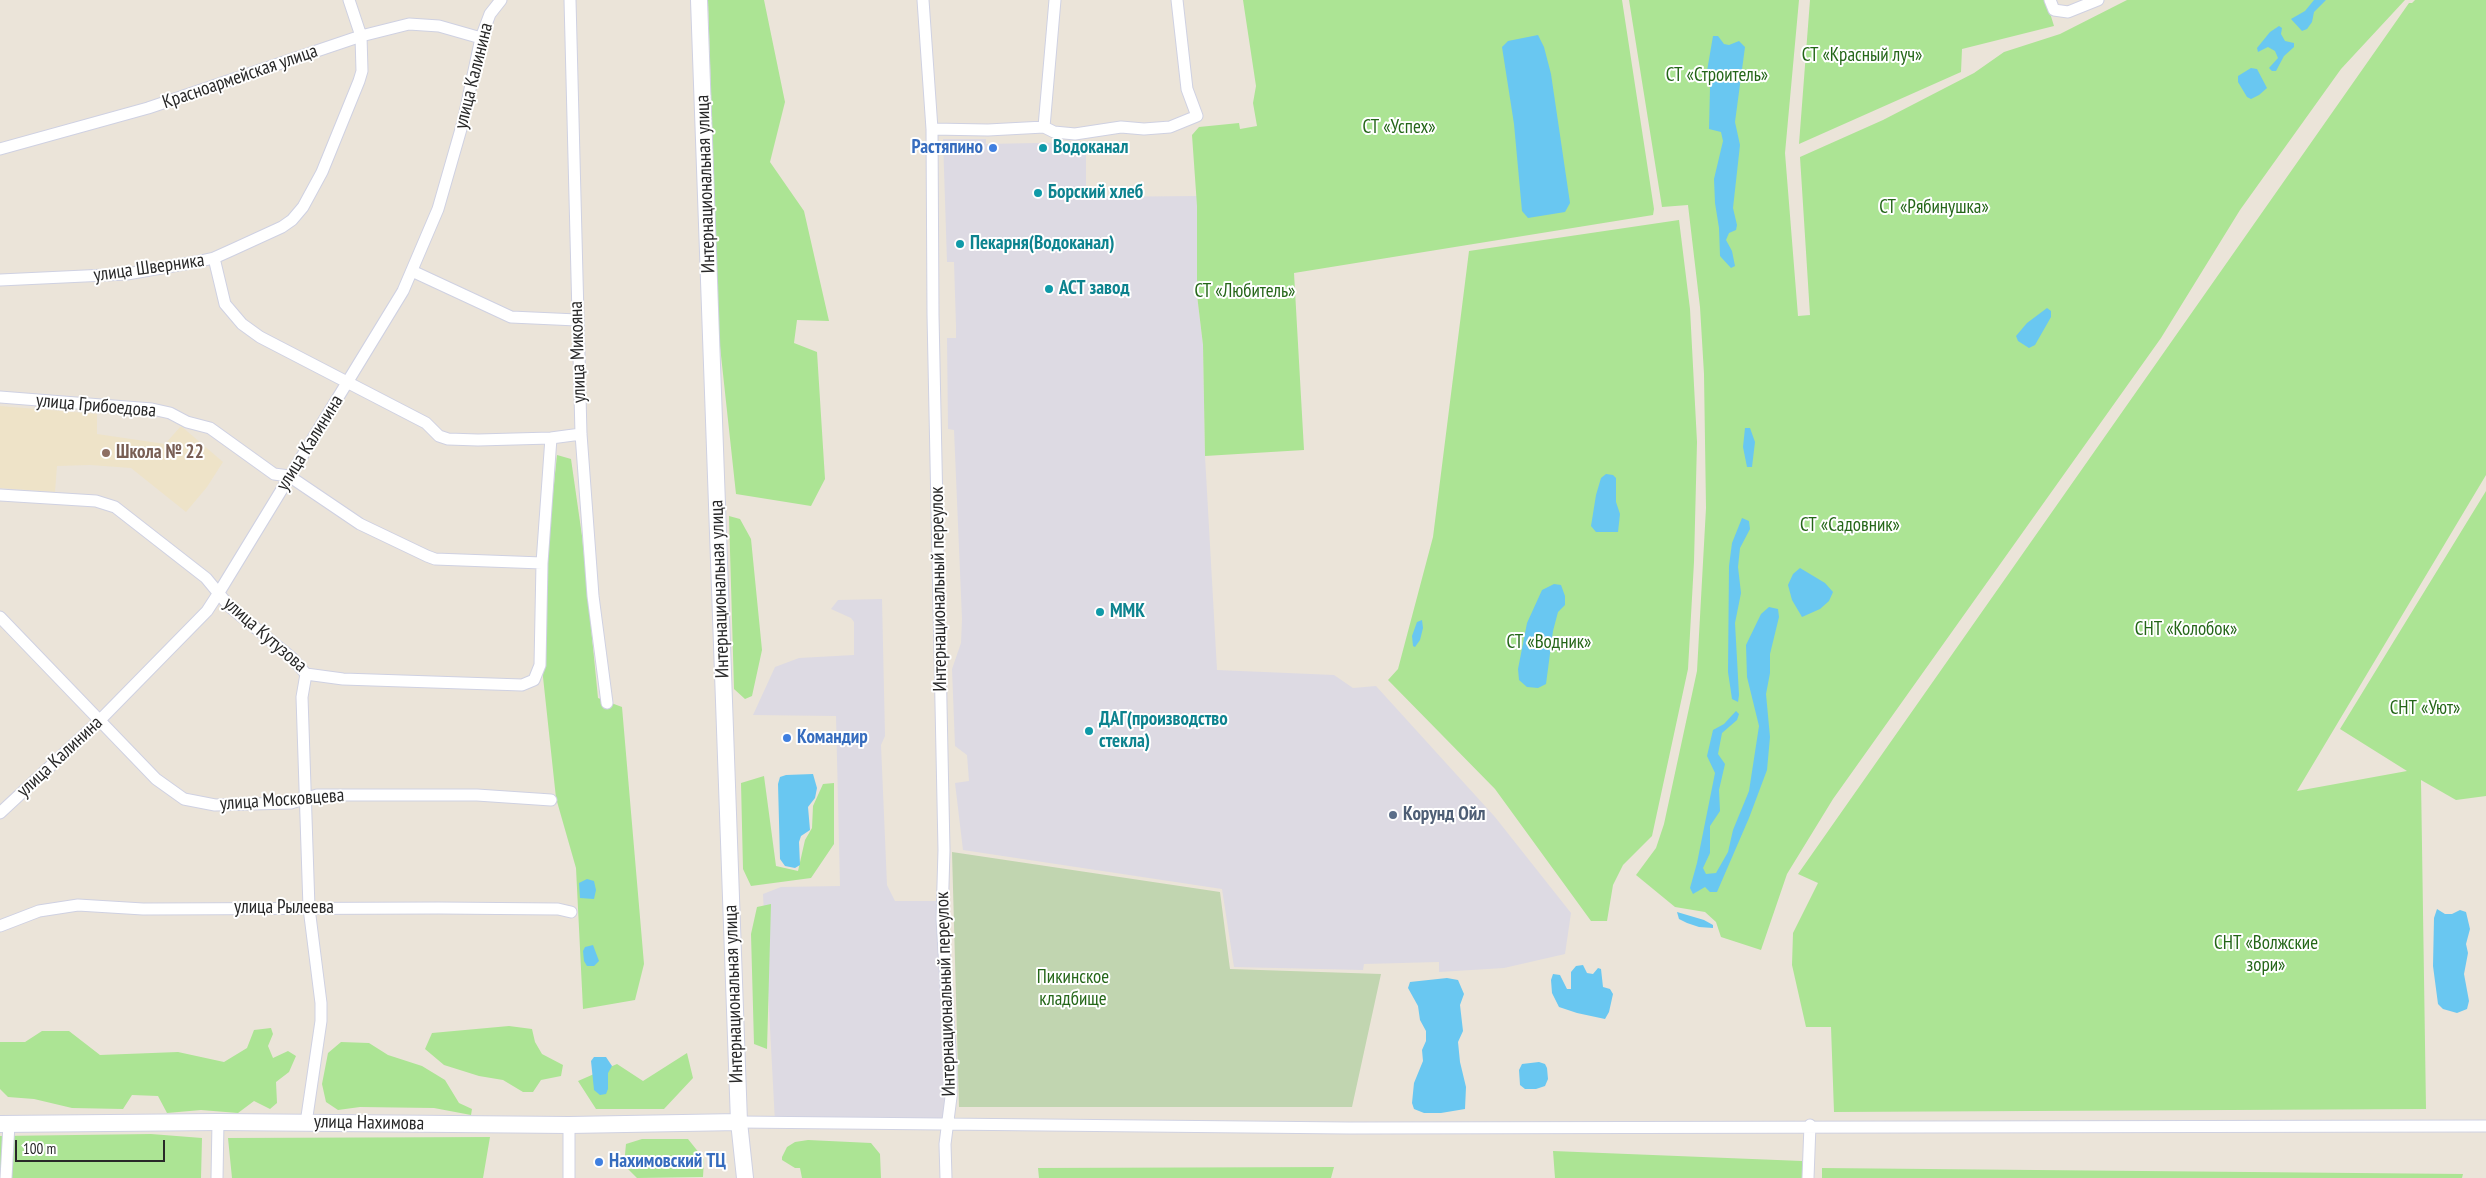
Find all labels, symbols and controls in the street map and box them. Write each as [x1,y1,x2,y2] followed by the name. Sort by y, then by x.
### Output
[450,21,498,131] street label: улица Калинина
[159,40,321,114] street label: Красноармейская улица
[1802,45,1922,67] park label: СТ «Красный луч»
[1666,65,1768,87] park label: СТ «Строитель»
[691,95,721,273] street label: Интернациональная улица
[1362,117,1436,139] park label: СТ «Успех»
[911,137,983,159] place label: Растяпино
[1053,137,1128,159] place label: Водоканал
[987,142,999,154] marker: Растяпино
[1037,142,1049,154] marker: Водоканал
[1048,182,1143,204] place label: Борский хлеб
[1032,187,1044,199] marker: Борский хлеб
[1879,197,1989,219] park label: СТ «Рябинушка»
[970,233,1115,255] place label: Пекарня(Водоканал)
[954,238,966,250] marker: Пекарня(Водоканал)
[92,249,206,287] street label: улица Шверника
[1059,278,1130,300] place label: АСТ завод
[1195,281,1295,303] park label: СТ «Любитель»
[1043,283,1055,295] marker: АСТ завод
[565,301,591,403] street label: улица Микояна
[35,389,157,423] street label: улица Грибоедова
[272,391,348,495] street label: улица Калинина
[116,442,204,464] place label: Школа № 22
[100,447,112,459] marker: Школа № 22
[926,486,952,692] street label: Интернациональный переулок
[705,500,735,678] street label: Интернациональная улица
[1800,515,1900,537] park label: СТ «Садовник»
[219,593,311,677] street label: улица Кутузова
[1110,601,1145,623] place label: ММК
[1094,606,1106,618] marker: ММК
[2135,619,2237,641] park label: СНТ «Колобок»
[1507,632,1591,654] park label: СТ «Водник»
[2390,698,2460,720] park label: СНТ «Уют»
[1099,709,1228,753] place label: ДАГ(производство стекла)
[13,712,107,802] street label: улица Калинина
[1083,725,1095,737] marker: ДАГ(производство стекла)
[797,727,868,749] place label: Командир
[781,732,793,744] marker: Командир
[219,784,345,816] street label: улица Московцева
[1403,804,1485,826] place label: Корунд Ойл
[1387,809,1399,821] marker: Корунд Ойл
[931,891,961,1097] street label: Интернациональный переулок
[234,897,334,919] street label: улица Рылеева
[719,905,749,1083] street label: Интернациональная улица
[2214,933,2318,977] park label: СНТ «Волжские зори»
[1037,967,1109,1011] park label: Пикинское кладбище
[314,1111,424,1135] street label: улица Нахимова
[18,1130,168,1162] scale bar
[23,1139,56,1158] text: 100 m
[609,1151,726,1173] place label: Нахимовский ТЦ
[593,1156,605,1168] marker: Нахимовский ТЦ

